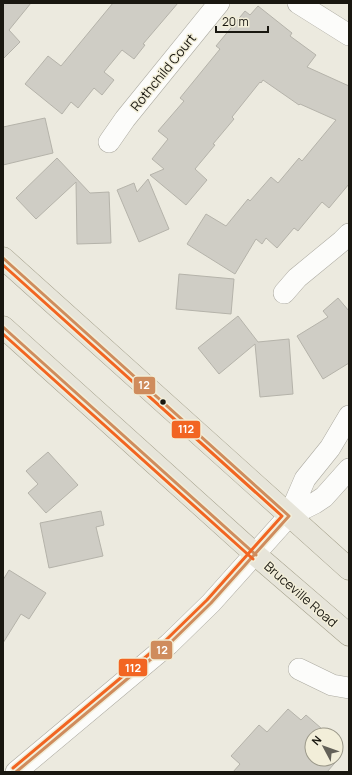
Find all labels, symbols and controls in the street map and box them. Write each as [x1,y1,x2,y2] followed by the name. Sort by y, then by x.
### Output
[216,8,268,34] scale bar
[222,13,249,30] text: 20 m
[126,30,200,114] street label: Rothchild Court
[133,376,156,395] line badge: 12
[138,377,150,392] text: 12
[158,397,168,407] unlabelled marker
[171,420,201,439] line badge: 112
[178,421,194,436] text: 112
[261,557,341,631] street label: Bruceville Road
[150,640,173,660] line badge: 12
[156,642,168,657] text: 12
[118,658,148,677] line badge: 112
[125,660,141,675] text: 112
[304,727,344,767] north arrow
[308,732,324,748] text: N

